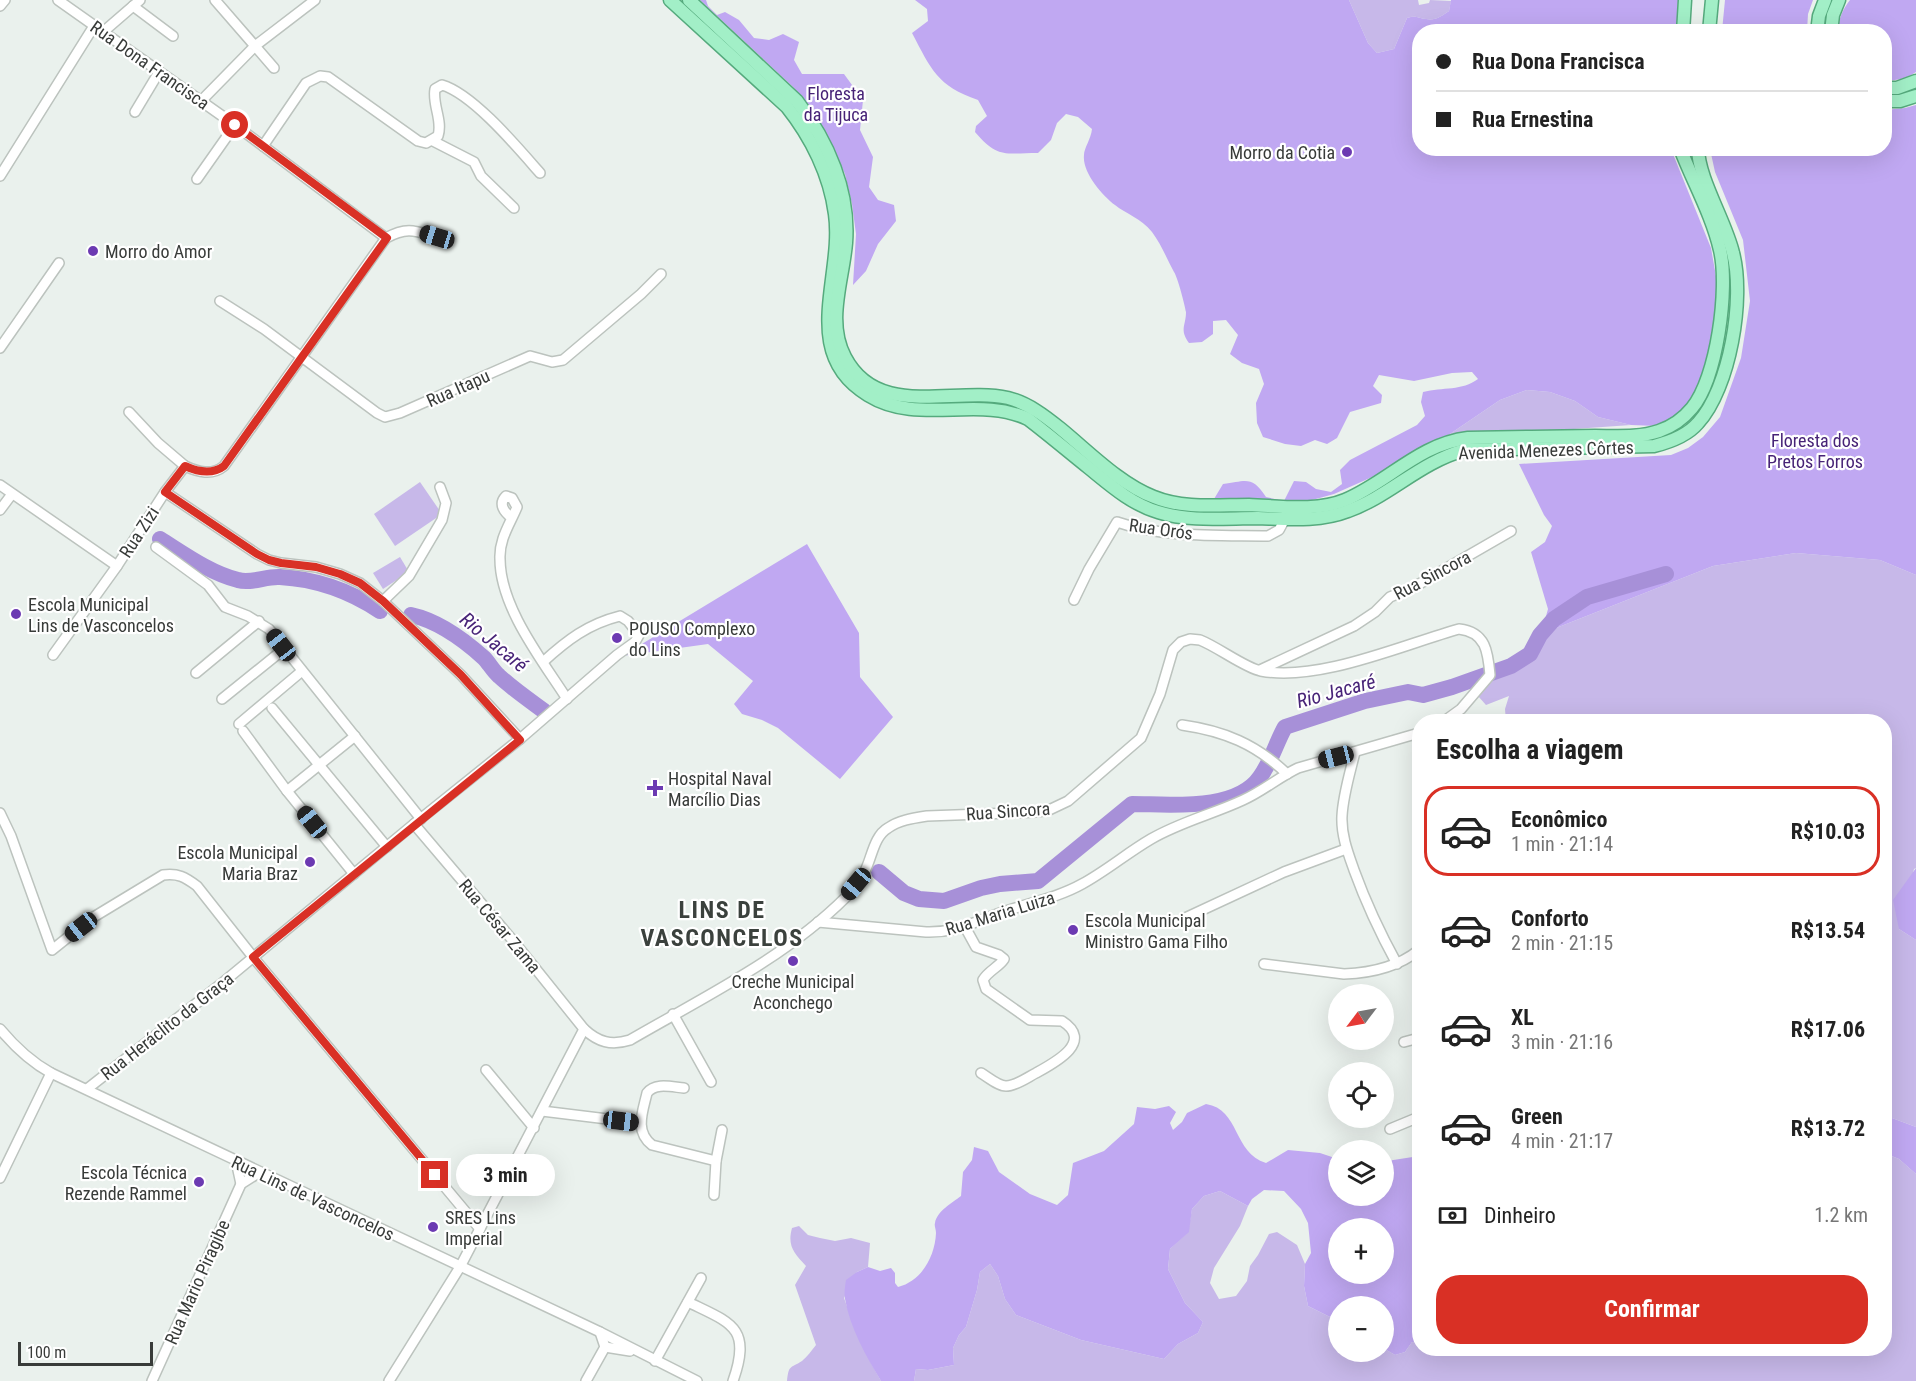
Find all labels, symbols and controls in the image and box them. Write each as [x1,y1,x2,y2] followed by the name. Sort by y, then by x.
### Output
[87,16,213,114] street label: Rua Dona Francisca
[1472,49,1645,74] text: Rua Dona Francisca
[804,83,868,125] park label: Floresta da Tijuca
[1472,107,1593,132] text: Rua Ernestina
[221,111,248,138] route start
[1229,142,1335,163] place label: Morro da Cotia
[1340,145,1354,159] marker: Morro da Cotia
[417,223,457,251] car
[105,241,213,262] place label: Morro do Amor
[86,244,100,258] marker: Morro do Amor
[423,365,493,411] street label: Rua Itapu
[1767,430,1863,472] park label: Floresta dos Pretos Forros
[1458,436,1634,464] street label: Avenida Menezes Côrtes
[115,503,163,561] street label: Rua Zizi
[1128,514,1194,544] street label: Rua Orós
[1390,546,1474,604] street label: Rua Sincora
[28,594,174,636] place label: Escola Municipal Lins de Vasconcelos
[9,607,23,621] marker: Escola Municipal Lins de Vasconcelos
[455,607,533,678] water label: Rio Jacaré
[629,618,755,660] place label: POUSO Complexo do Lins
[263,625,299,665] car
[610,631,624,645] marker: POUSO Complexo do Lins
[1294,669,1379,713] water label: Rio Jacaré
[1436,734,1624,766] text: Escolha a viagem
[1316,744,1356,770] car
[668,768,772,810] place label: Hospital Naval Marcílio Dias
[646,779,664,797] marker: Hospital Naval Marcílio Dias
[965,798,1051,824] street label: Rua Sincora
[294,802,330,842] car
[1439,804,1493,858] icon: car
[1511,807,1607,832] text: Econômico
[1791,819,1865,844] text: R$10.03
[1511,832,1613,856] text: 1 min · 21:14
[177,842,298,884] place label: Escola Municipal Maria Braz
[303,855,317,869] marker: Escola Municipal Maria Braz
[838,864,874,904] car
[455,875,545,977] street label: Rua César Zama
[943,886,1057,940] street label: Rua Maria Luiza
[640,896,804,952] district label: LINS DE VASCONCELOS
[1439,903,1493,957] icon: car
[1511,906,1589,931] text: Conforto
[61,909,101,945] car
[1085,910,1228,952] place label: Escola Municipal Ministro Gama Filho
[1791,918,1865,943] text: R$13.54
[1066,923,1080,937] marker: Escola Municipal Ministro Gama Filho
[1511,931,1613,955] text: 2 min · 21:15
[786,954,800,968] marker: Creche Municipal Aconchego
[97,968,237,1084] street label: Rua Heráclito da Graça
[732,971,854,1013] place label: Creche Municipal Aconchego
[1328,984,1394,1050] north arrow
[1328,984,1394,1362] map controls
[1439,1002,1493,1056] icon: car
[1511,1005,1534,1030] text: XL
[1791,1017,1865,1042] text: R$17.06
[1511,1030,1613,1054] text: 3 min · 21:16
[1328,1062,1394,1128] button: locate
[1439,1101,1493,1155] icon: car
[1511,1104,1563,1129] text: Green
[602,1110,640,1132] car
[1791,1116,1865,1141] text: R$13.72
[1511,1129,1613,1153] text: 4 min · 21:17
[1328,1140,1394,1206] button: layers
[228,1151,398,1245] street label: Rua Lins de Vasconcelos
[456,1154,555,1196] callout: 3 min
[421,1161,448,1188] route end
[65,1162,187,1204] place label: Escola Técnica Rezende Rammel
[483,1163,528,1187] text: 3 min
[192,1175,206,1189] marker: Escola Técnica Rezende Rammel
[1436,1199,1469,1232] icon: cash
[1484,1203,1556,1228] text: Dinheiro
[1814,1203,1868,1227] text: 1.2 km
[445,1207,516,1249] place label: SRES Lins Imperial
[160,1216,234,1348] street label: Rua Mario Piragibe
[1328,1218,1394,1284] button: +
[426,1220,440,1234] marker: SRES Lins Imperial
[1436,1275,1868,1344] button: Confirmar
[1328,1296,1394,1362] button: −
[18,1339,153,1366] scale bar
[27,1343,66,1362] text: 100 m

